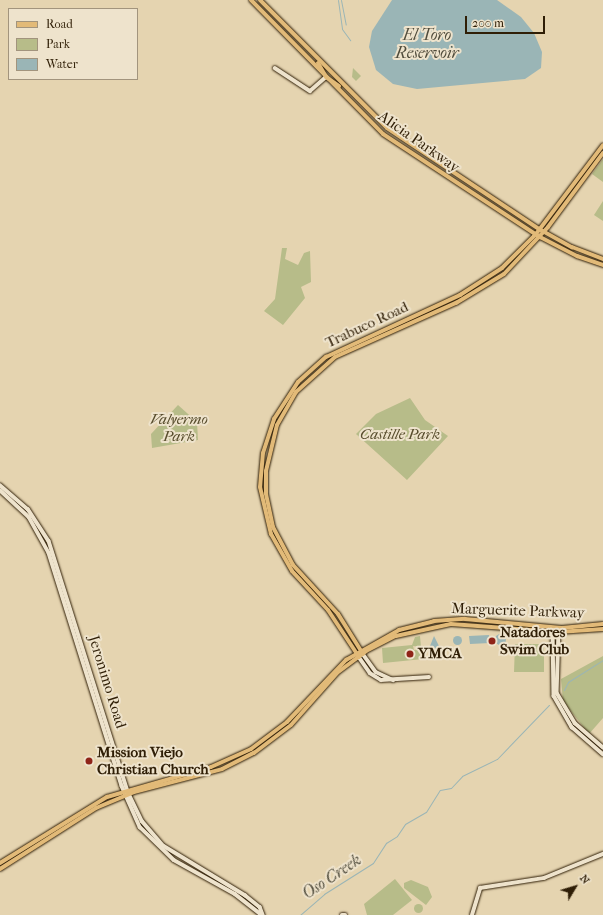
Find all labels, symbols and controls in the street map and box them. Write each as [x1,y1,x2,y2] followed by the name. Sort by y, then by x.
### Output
[8,8,138,80] legend
[467,8,547,34] scale bar
[472,16,504,30] text: 200 m
[46,17,73,31] text: Road
[395,25,459,63] water label: El Toro Reservoir
[46,37,70,51] text: Park
[46,57,78,71] text: Water
[375,107,463,177] street label: Alicia Parkway
[323,298,411,352] street label: Trabuco Road
[150,410,208,445] park label: Valyermo Park
[360,426,440,444] park label: Castille Park
[451,600,585,622] street label: Marguerite Parkway
[500,623,569,658] place label: Natadores Swim Club
[84,633,130,731] street label: Jeronimo Road
[487,636,497,646] marker: Natadores Swim Club
[418,645,462,663] place label: YMCA
[405,649,415,659] marker: YMCA
[97,743,209,778] place label: Mission Viejo Christian Church
[84,756,94,766] marker: Mission Viejo Christian Church
[299,850,365,904] water label: Oso Creek
[555,867,595,907] north arrow
[577,872,593,887] text: N

